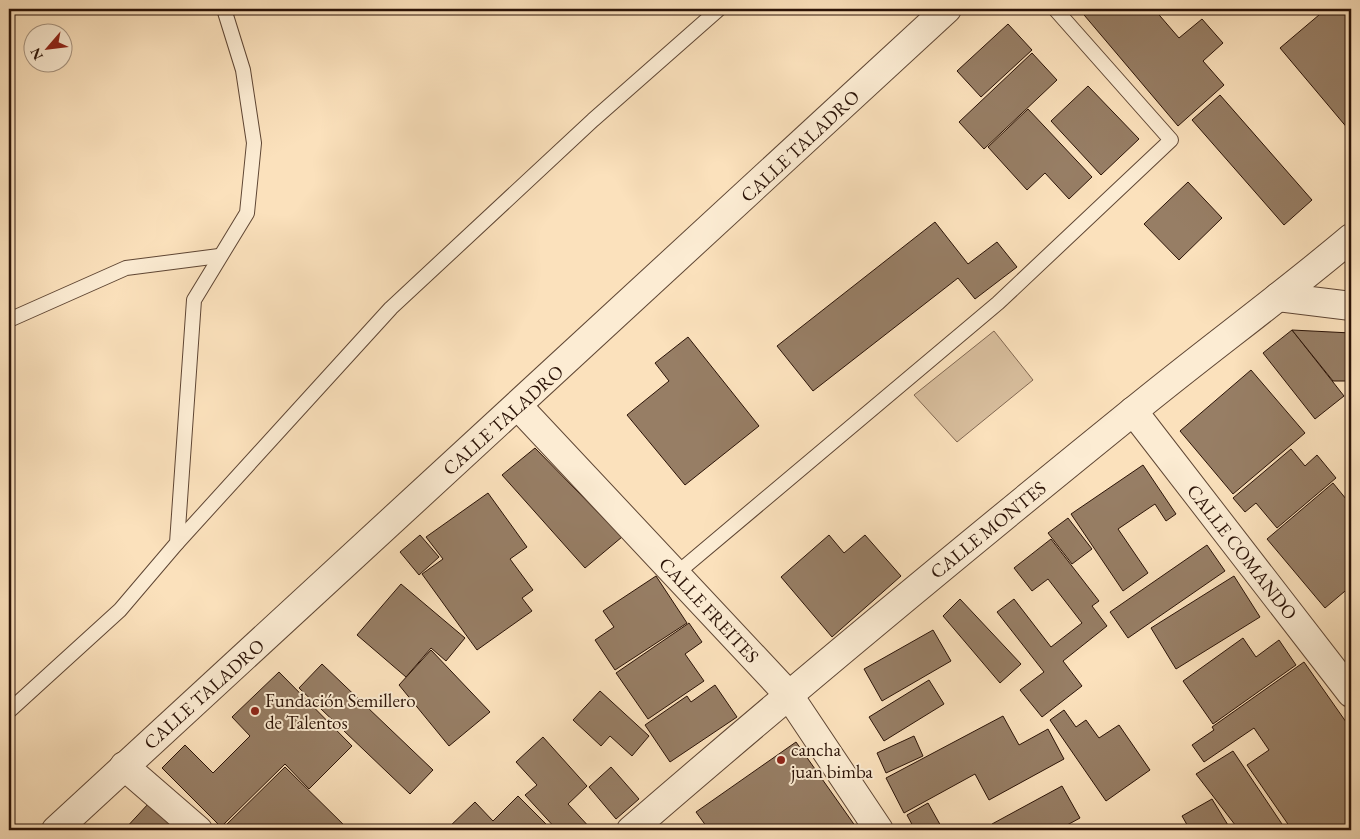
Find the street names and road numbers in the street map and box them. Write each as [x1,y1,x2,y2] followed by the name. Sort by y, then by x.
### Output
[735,84,865,208] street label: CALLE TALADRO
[437,359,569,481] street label: CALLE TALADRO
[925,475,1051,584] street label: CALLE MONTES
[1181,479,1303,625] street label: CALLE COMANDO
[653,552,765,668] street label: CALLE FREITES
[138,633,270,755] street label: CALLE TALADRO

